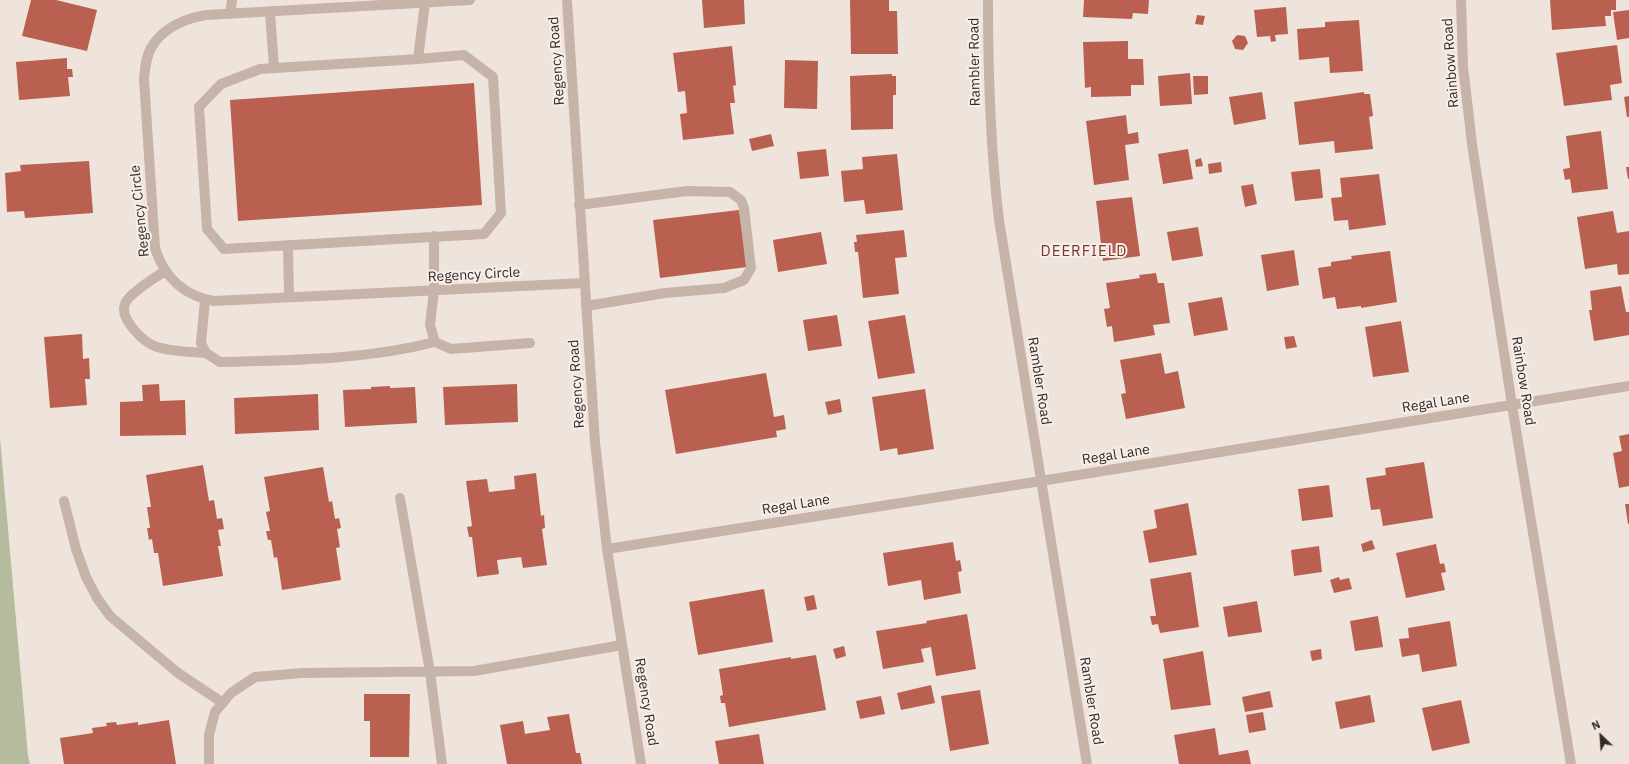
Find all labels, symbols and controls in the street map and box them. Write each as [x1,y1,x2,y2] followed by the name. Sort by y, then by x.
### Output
[546,16,568,106] street label: Regency Road
[966,17,984,107] street label: Rambler Road
[1439,18,1463,108] street label: Rainbow Road
[127,164,153,258] street label: Regency Circle
[1041,243,1127,261] district label: DEERFIELD
[427,264,521,286] street label: Regency Circle
[1508,335,1538,427] street label: Rainbow Road
[1024,336,1054,426] street label: Rambler Road
[566,339,588,429] street label: Regency Road
[1401,389,1471,417] street label: Regal Lane
[1081,441,1151,469] street label: Regal Lane
[761,491,831,519] street label: Regal Lane
[1076,656,1106,746] street label: Rambler Road
[631,657,661,747] street label: Regency Road
[1581,716,1621,756] north arrow
[1589,717,1602,733] text: N

